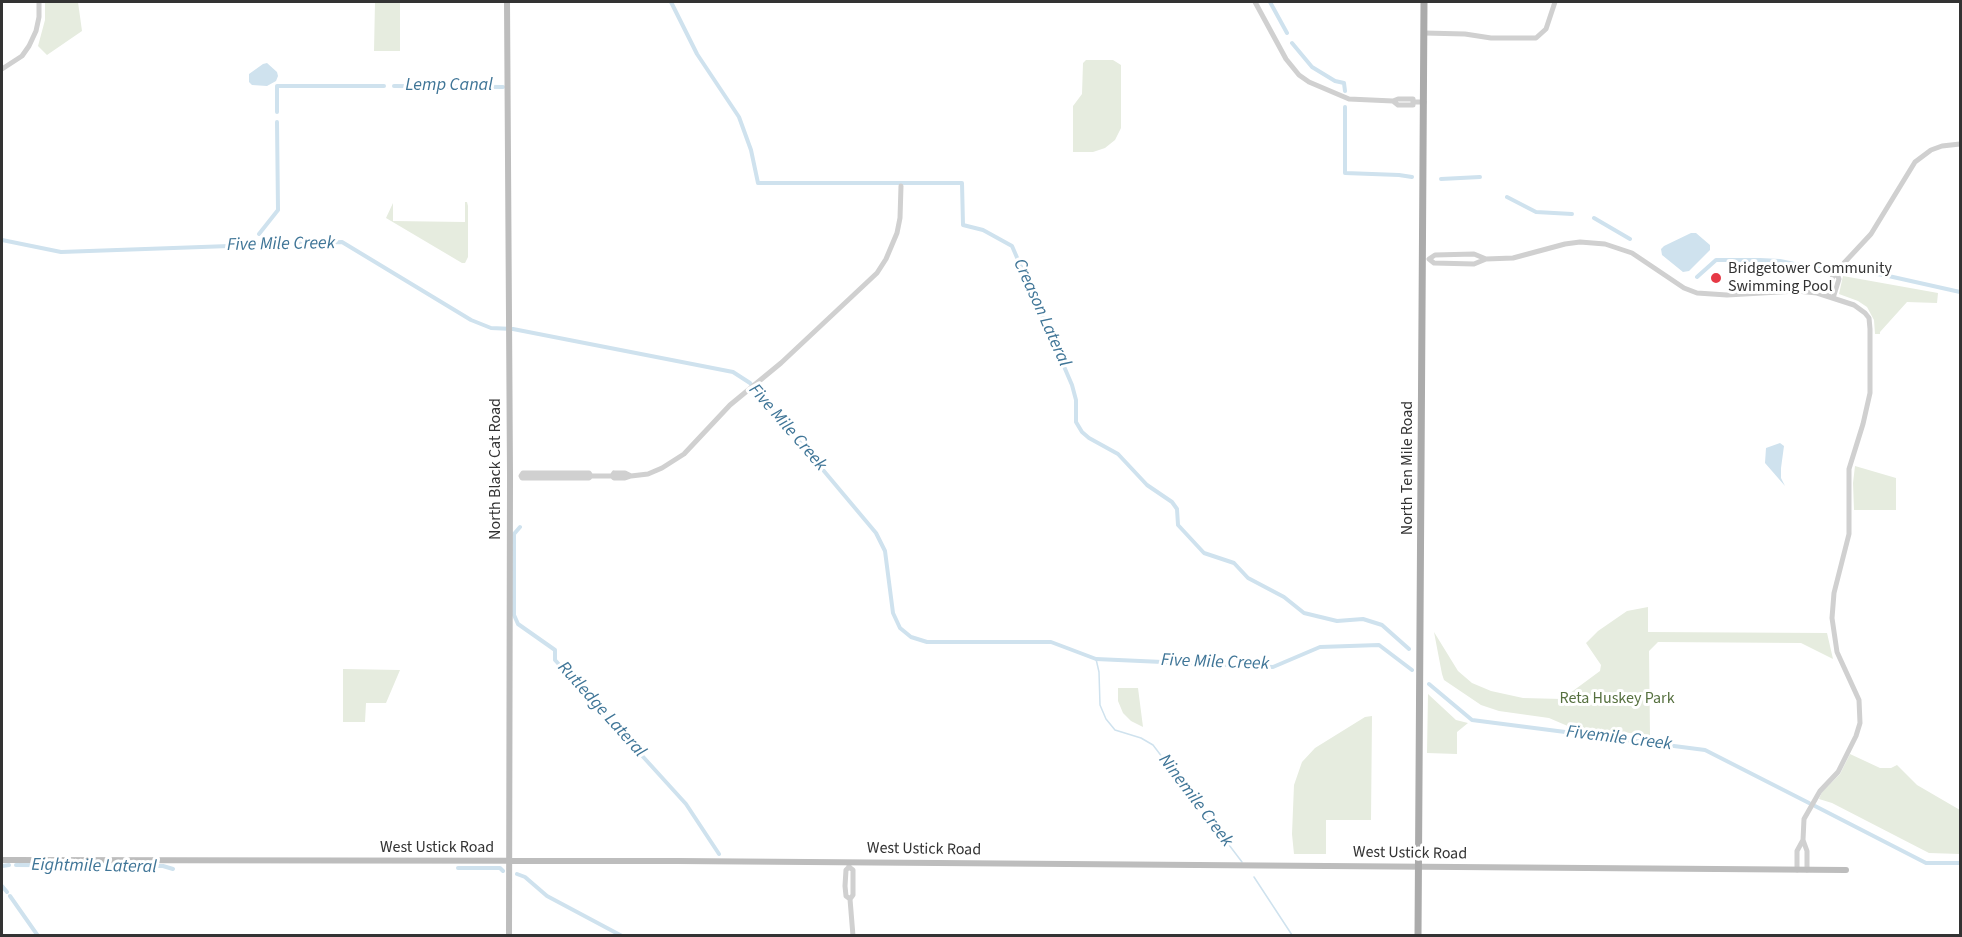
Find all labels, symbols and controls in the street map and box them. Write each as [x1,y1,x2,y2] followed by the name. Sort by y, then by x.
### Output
[405,75,493,97] water label: Lemp Canal
[227,233,335,257] water label: Five Mile Creek
[1008,256,1074,370] water label: Creason Lateral
[1728,259,1892,297] place label: Bridgetower Community Swimming Pool
[1709,271,1723,285] marker: Bridgetower Community Swimming Pool
[743,380,831,476] water label: Five Mile Creek
[486,398,506,540] street label: North Black Cat Road
[1398,401,1418,535] street label: North Ten Mile Road
[1160,650,1270,676] water label: Five Mile Creek
[552,658,650,762] water label: Rutledge Lateral
[1559,689,1675,709] park label: Reta Huskey Park
[1565,722,1673,756] water label: Fivemile Creek
[1153,750,1237,852] water label: Ninemile Creek
[380,838,494,858] street label: West Ustick Road
[867,839,981,861] street label: West Ustick Road
[1353,843,1467,865] street label: West Ustick Road
[31,855,157,879] water label: Eightmile Lateral

